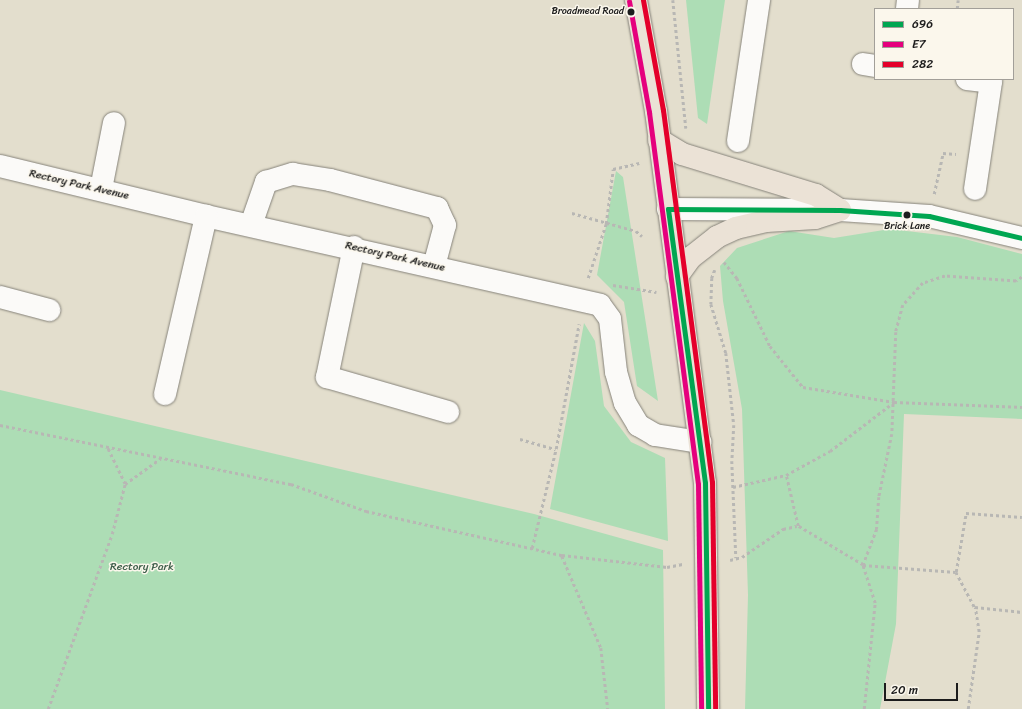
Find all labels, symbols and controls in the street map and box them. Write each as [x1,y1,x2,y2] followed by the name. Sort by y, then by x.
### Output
[551,6,624,18] place label: Broadmead Road
[626,7,636,17] marker: Broadmead Road
[874,8,1014,80] legend
[912,13,933,35] text: 696
[912,33,926,55] text: E7
[912,53,933,75] text: 282
[28,167,130,203] street label: Rectory Park Avenue
[902,210,912,220] marker: Brick Lane
[884,221,930,233] place label: Brick Lane
[344,239,446,275] street label: Rectory Park Avenue
[110,560,174,574] park label: Rectory Park
[886,675,960,701] scale bar
[891,679,918,701] text: 20 m

